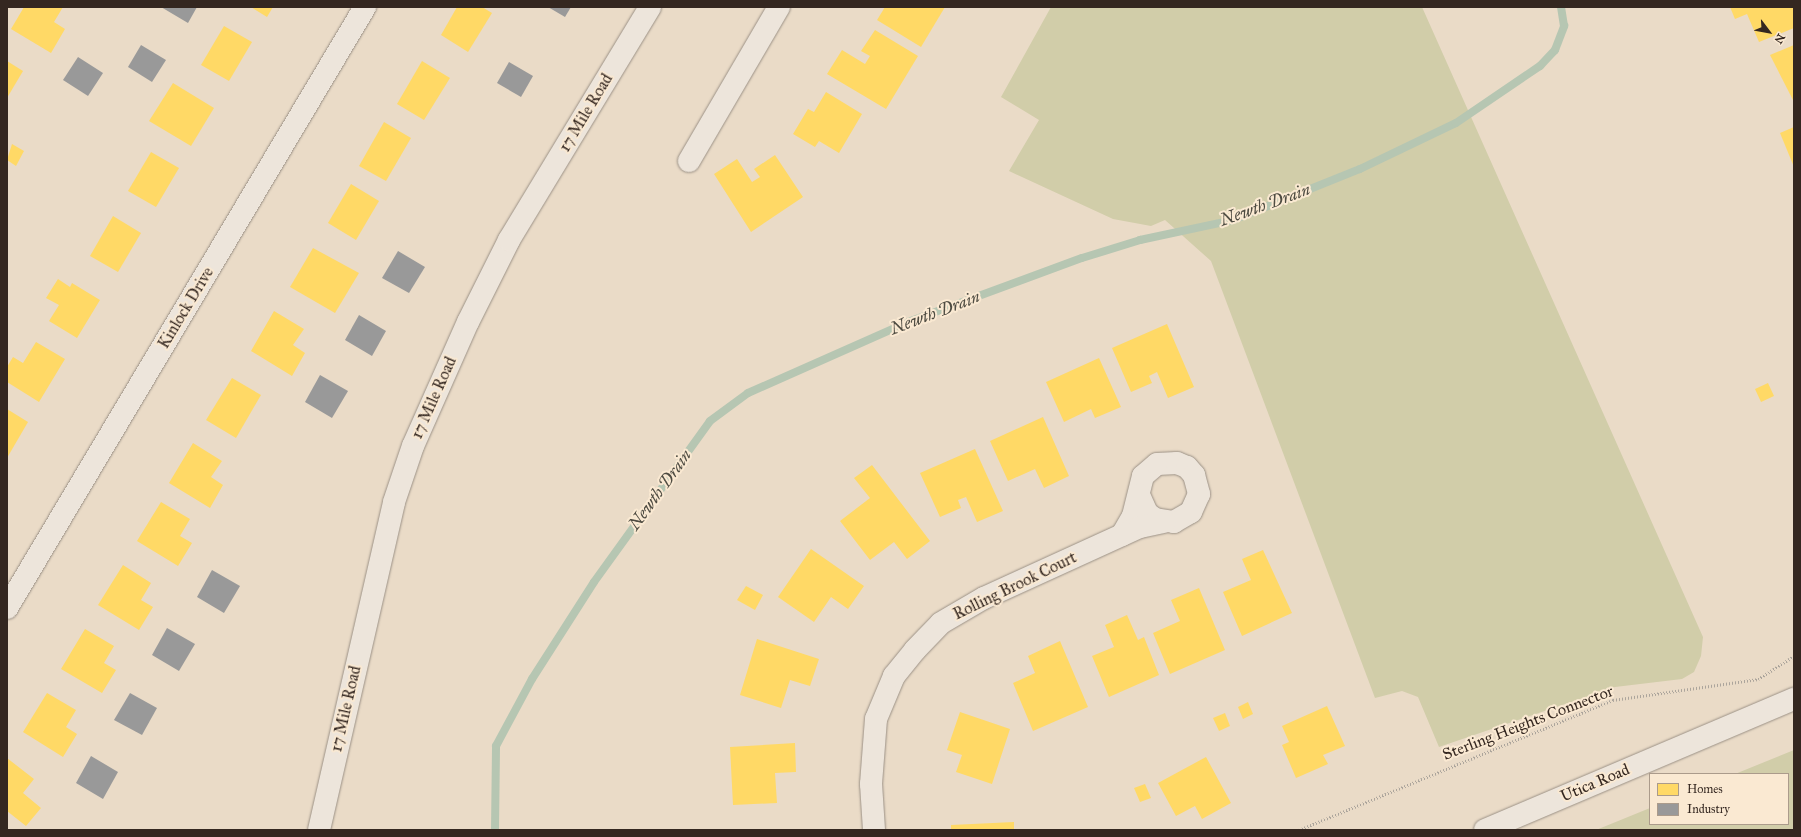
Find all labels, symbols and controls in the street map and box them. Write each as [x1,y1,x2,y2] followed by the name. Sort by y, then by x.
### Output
[1749,12,1789,52] north arrow
[1772,31,1788,46] text: N
[555,70,617,156] street label: 17 Mile Road
[1217,179,1313,231] water label: Newth Drain
[154,264,218,352] street label: Kinlock Drive
[887,287,983,339] water label: Newth Drain
[407,354,461,442] street label: 17 Mile Road
[624,446,696,534] water label: Newth Drain
[950,548,1080,624] street label: Rolling Brook Court
[327,664,365,754] street label: 17 Mile Road
[1440,682,1616,764] street label: Sterling Heights Connector
[1558,760,1632,806] street label: Utica Road
[1649,773,1789,825] legend
[1687,782,1723,796] text: Homes
[1687,802,1730,816] text: Industry

